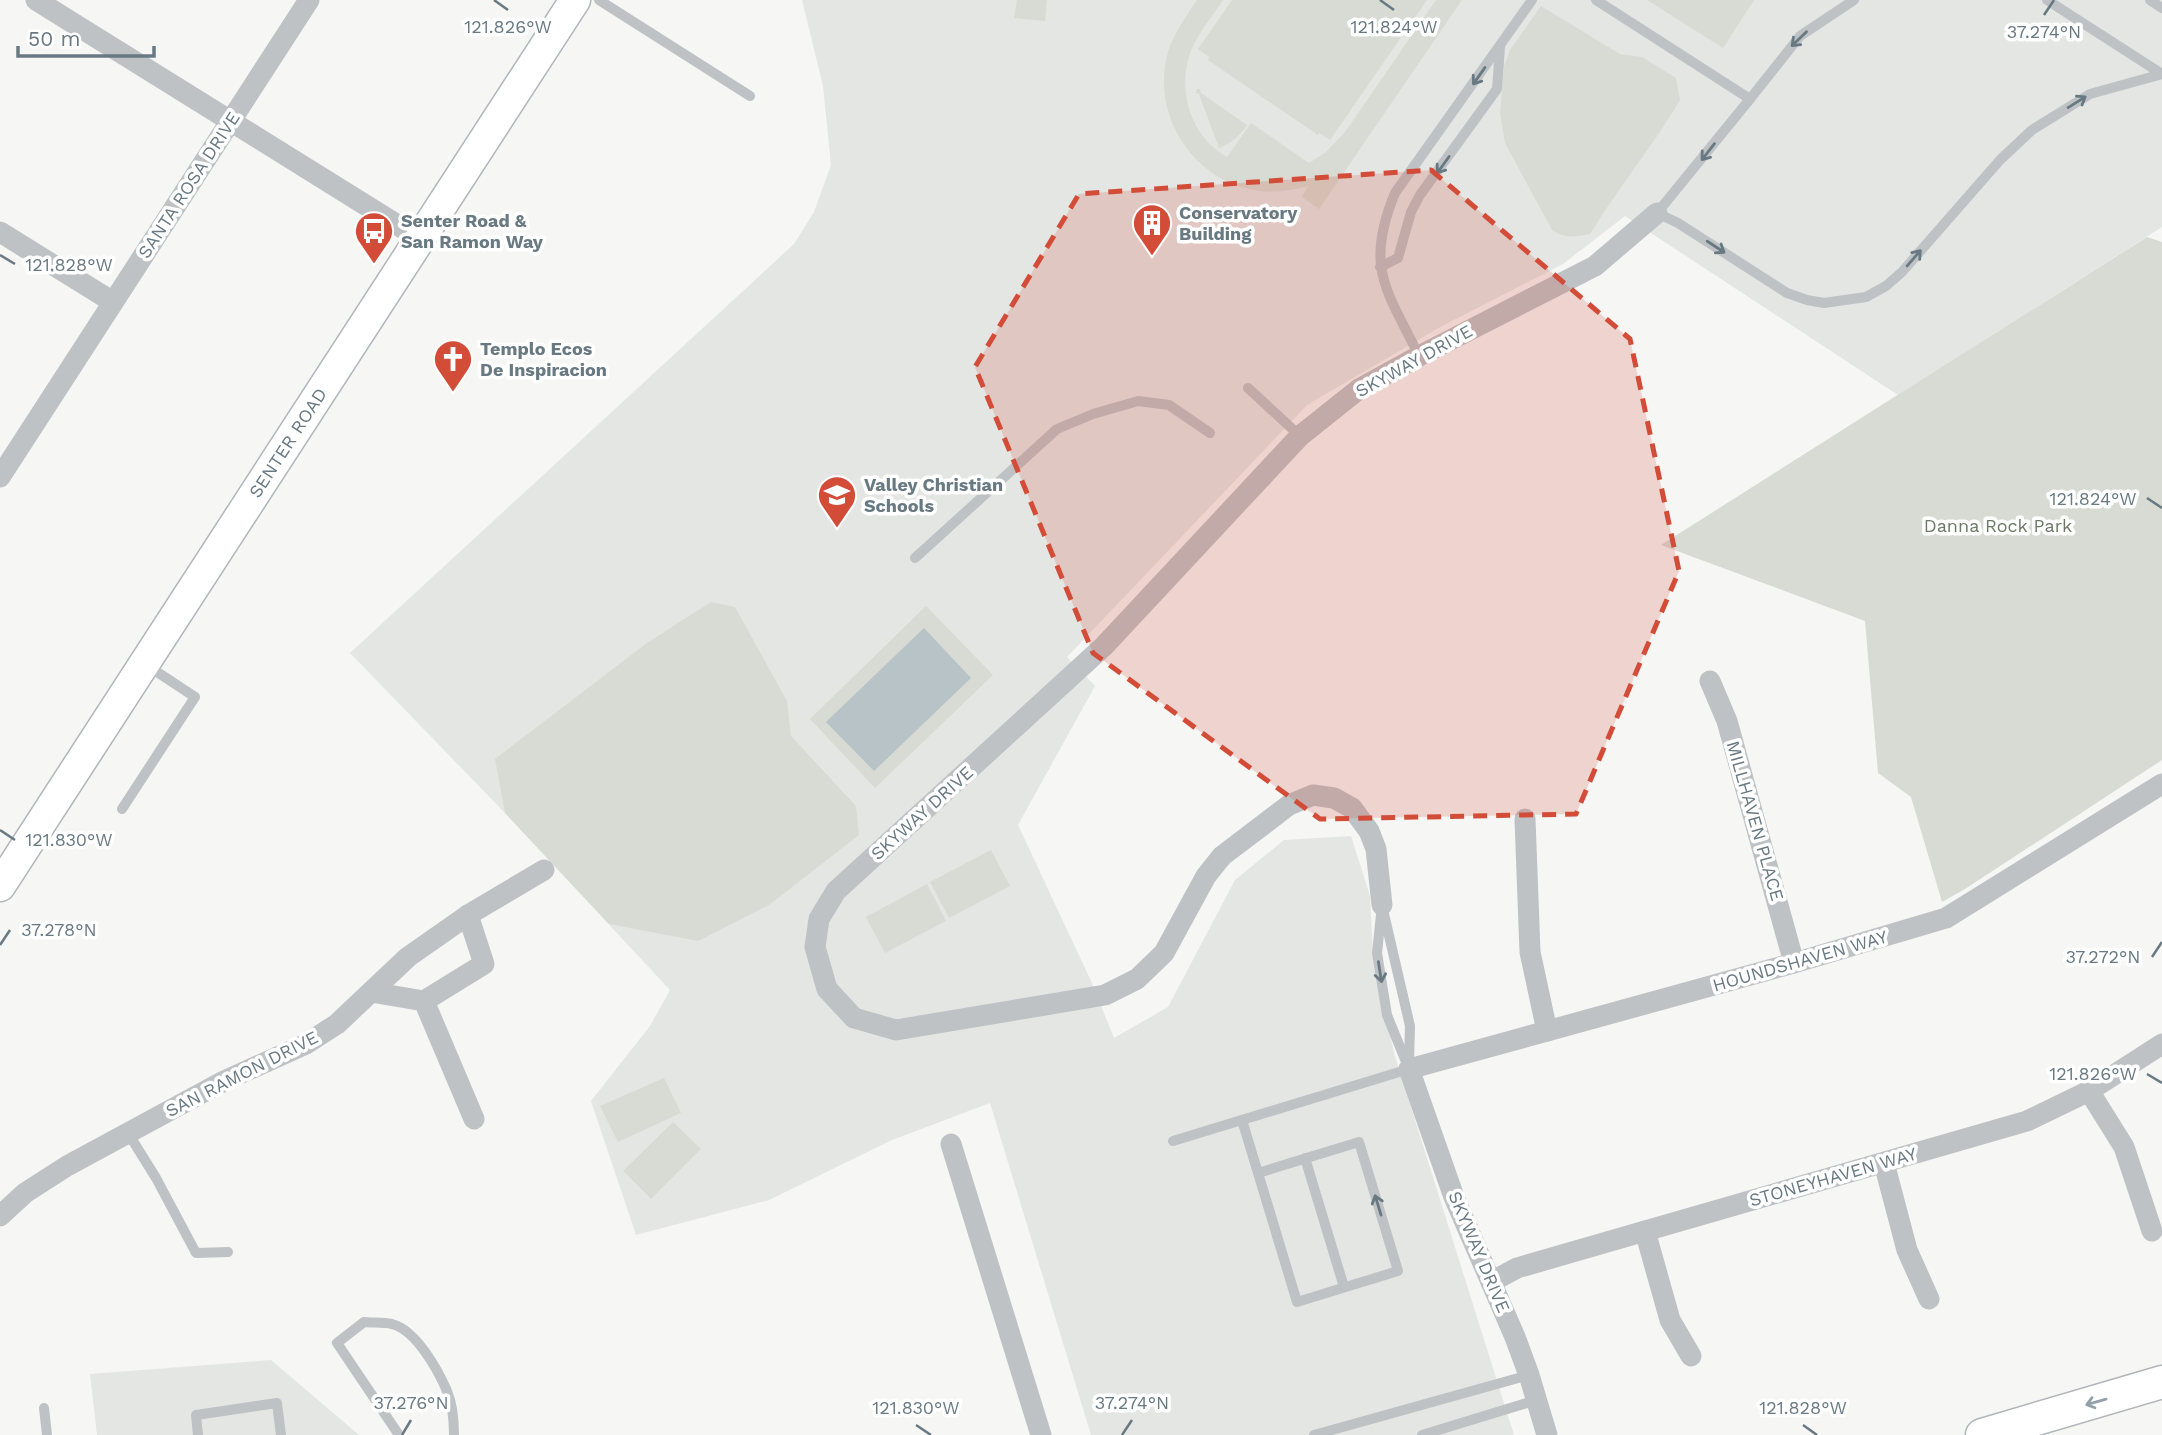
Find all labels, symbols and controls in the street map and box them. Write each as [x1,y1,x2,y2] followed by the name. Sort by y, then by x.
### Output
[18,14,154,58] scale bar
[464,16,552,37] text: 121.826°W
[1351,16,1437,37] text: 121.824°W
[2007,21,2081,42] text: 37.274°N
[28,26,80,51] text: 50 m
[1790,31,1807,48] one-way arrow
[1472,66,1486,85] one-way arrow
[2067,94,2086,109] one-way arrow
[133,108,244,262] street label: SANTA ROSA DRIVE
[1701,142,1716,161] one-way arrow
[1436,155,1450,174] one-way arrow
[1131,202,1173,257] building icon: Conservatory Building
[1179,202,1298,244] place label: Conservatory Building
[353,210,395,265] bus stop icon: Senter Road & San Ramon Way
[401,210,544,252] place label: Senter Road & San Ramon Way
[1706,241,1726,255] one-way arrow
[1906,249,1922,267] one-way arrow
[25,254,113,275] text: 121.828°W
[1352,320,1476,401] street label: SKYWAY DRIVE
[432,338,474,393] church icon: Templo Ecos De Inspiracion
[480,338,607,380] place label: Templo Ecos De Inspiracion
[244,384,331,501] street label: SENTER ROAD
[816,474,858,529] school or university icon: Valley Christian Schools
[864,474,1003,516] place label: Valley Christian Schools
[2050,488,2136,509] text: 121.824°W
[1924,515,2072,536] park label: Danna Rock Park
[1723,738,1788,903] street label: MILLHAVEN PLACE
[866,761,977,864] street label: SKYWAY DRIVE
[25,829,113,850] text: 121.830°W
[21,919,97,940] text: 37.278°N
[1710,925,1890,996] street label: HOUNDSHAVEN WAY
[2065,946,2141,967] text: 37.272°N
[1374,961,1387,983] one-way arrow
[162,1026,321,1121] street label: SAN RAMON DRIVE
[2049,1063,2137,1084] text: 121.826°W
[1747,1142,1920,1210] street label: STONEYHAVEN WAY
[1444,1188,1515,1316] street label: SKYWAY DRIVE
[1371,1195,1384,1217] one-way arrow
[373,1392,449,1413] text: 37.276°N
[1095,1392,1169,1413] text: 37.274°N
[2086,1396,2108,1409] one-way arrow
[872,1397,960,1418] text: 121.830°W
[1759,1397,1847,1418] text: 121.828°W

